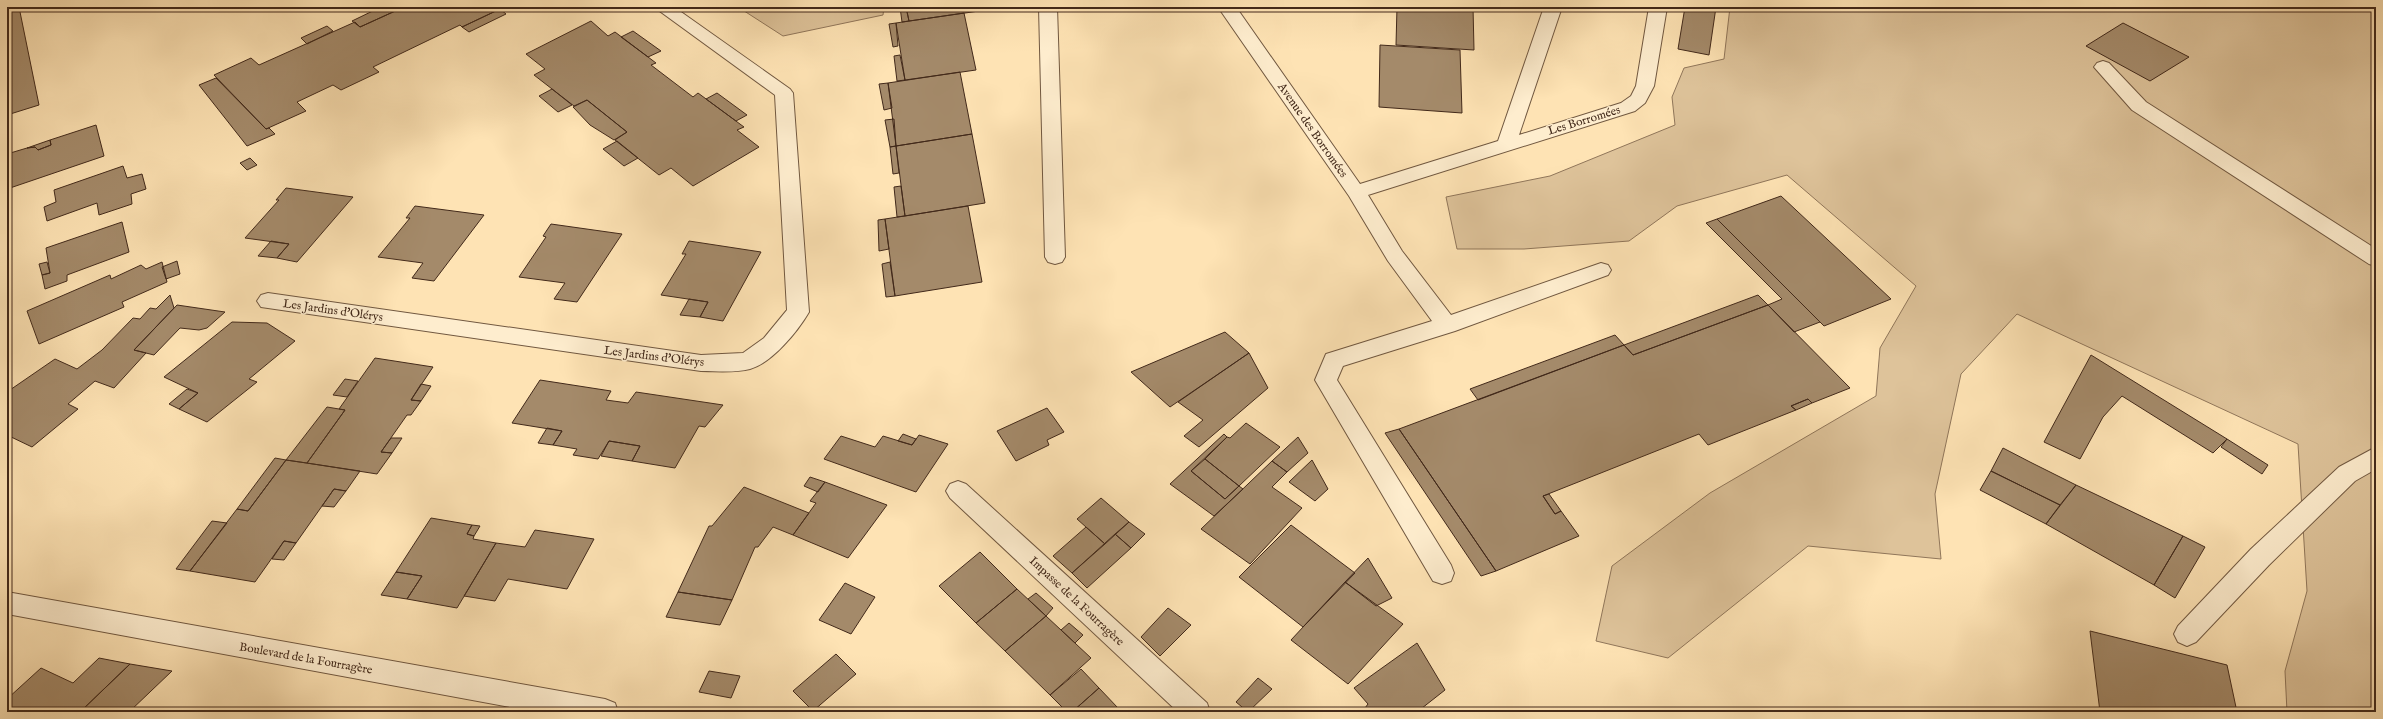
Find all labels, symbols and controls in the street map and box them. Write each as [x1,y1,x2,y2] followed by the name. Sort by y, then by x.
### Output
[1274,79,1351,181] street label: Avenue des Borromées
[1546,102,1622,139] street label: Les Borromées
[282,296,384,326] street label: Les Jardins d'Olérys
[603,343,705,371] street label: Les Jardins d'Olérys
[1025,553,1128,650] street label: Impasse de la Fourragère
[238,639,374,678] street label: Boulevard de la Fourragère

